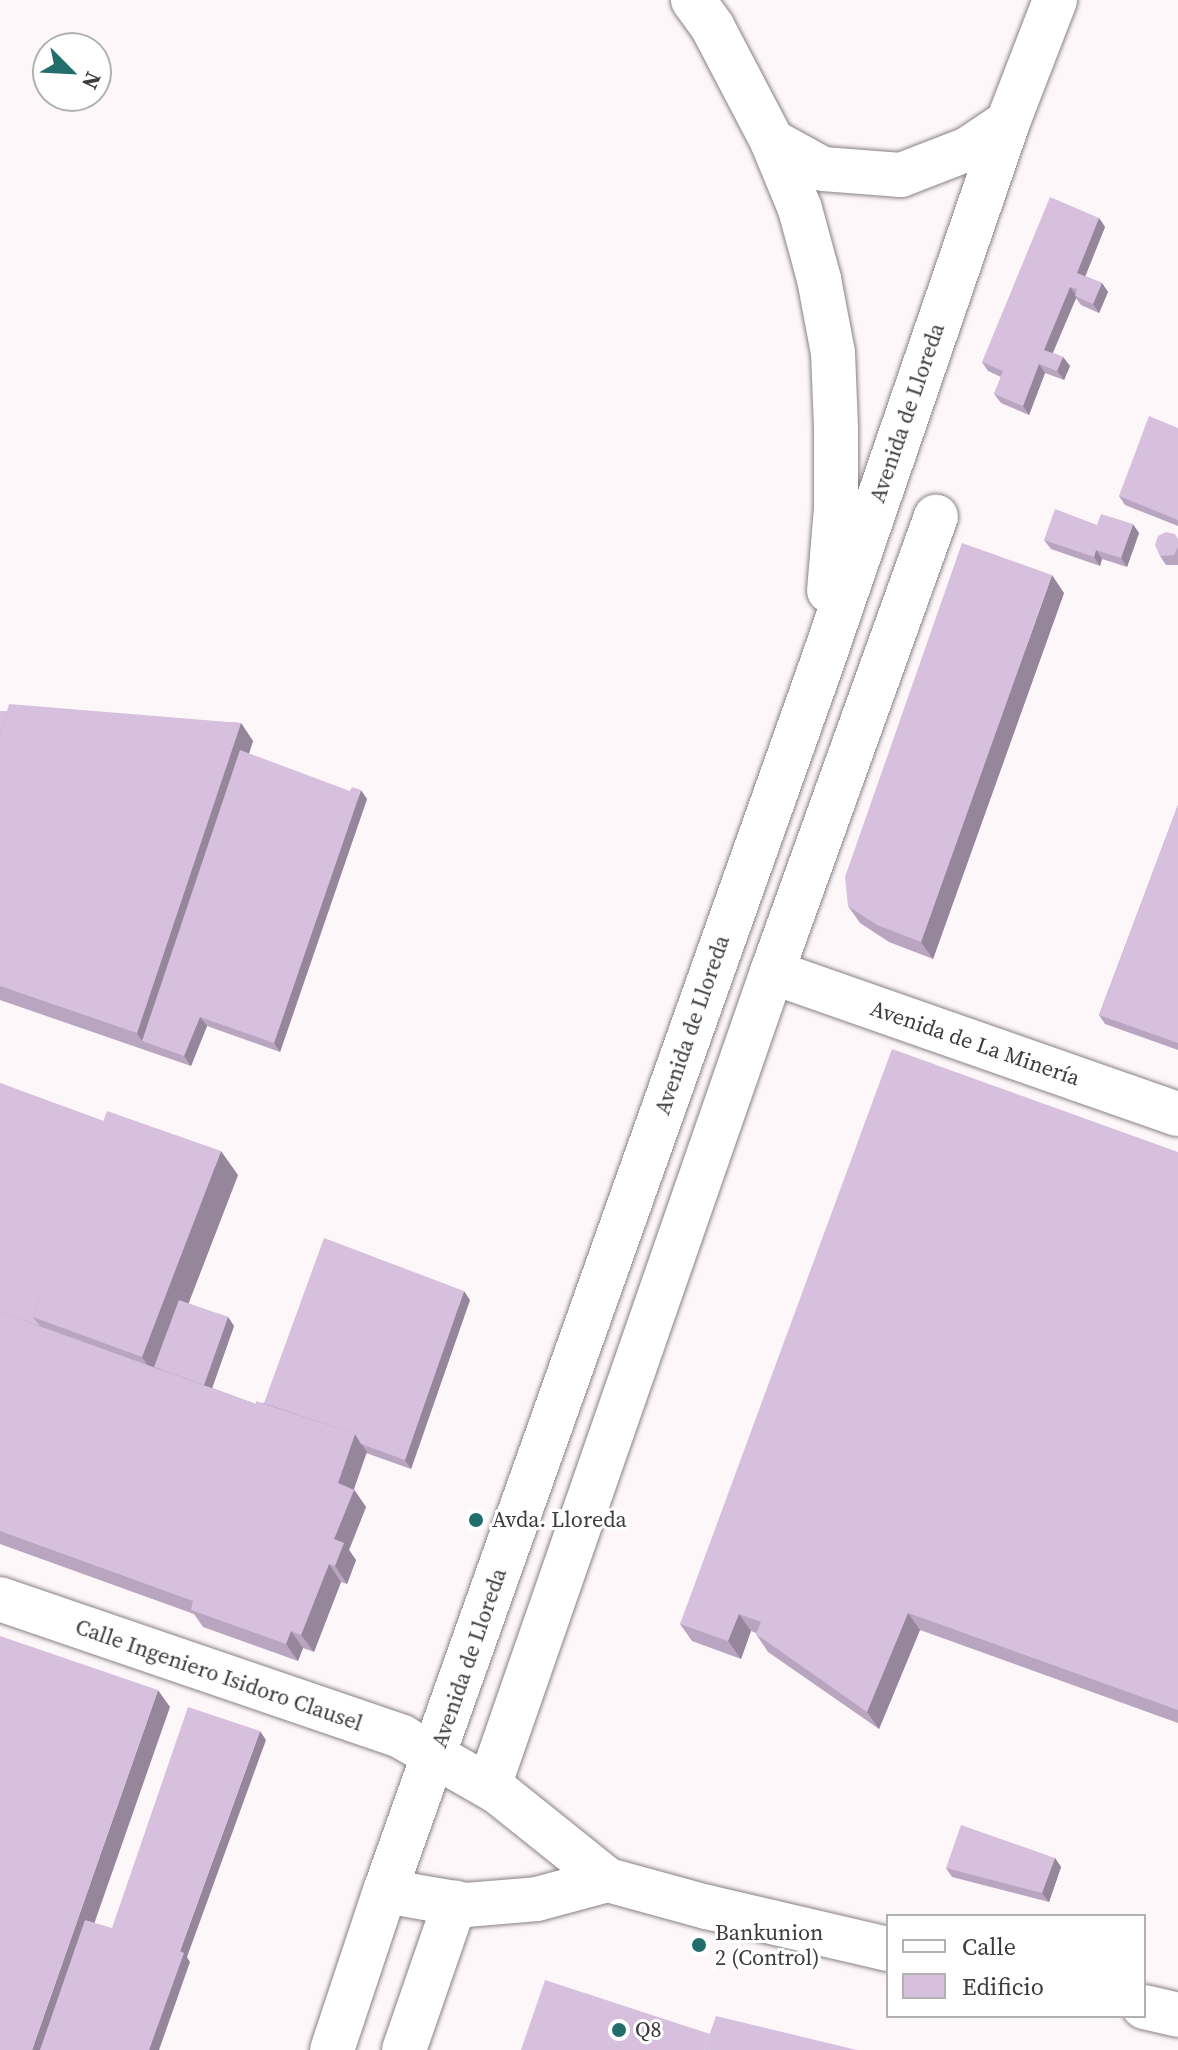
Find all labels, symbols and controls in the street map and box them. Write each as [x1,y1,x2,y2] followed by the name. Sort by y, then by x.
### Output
[32,32,112,112] north arrow
[75,68,109,94] text: N
[864,320,950,506] street label: Avenida de Lloreda
[649,932,735,1118] street label: Avenida de Lloreda
[867,995,1083,1091] street label: Avenida de La Minería
[492,1507,627,1533] place label: Avda. Lloreda
[467,1511,485,1529] marker: Avda. Lloreda
[426,1565,512,1751] street label: Avenida de Lloreda
[72,1613,366,1737] street label: Calle Ingeniero Isidoro Clausel
[886,1914,1146,2018] legend
[715,1919,823,1970] place label: Bankunion 2 (Control)
[962,1930,1016,1963] text: Calle
[690,1936,708,1954] marker: Bankunion 2 (Control)
[962,1970,1044,2003] text: Edificio
[635,2017,662,2043] place label: Q8
[610,2021,628,2039] marker: Q8

